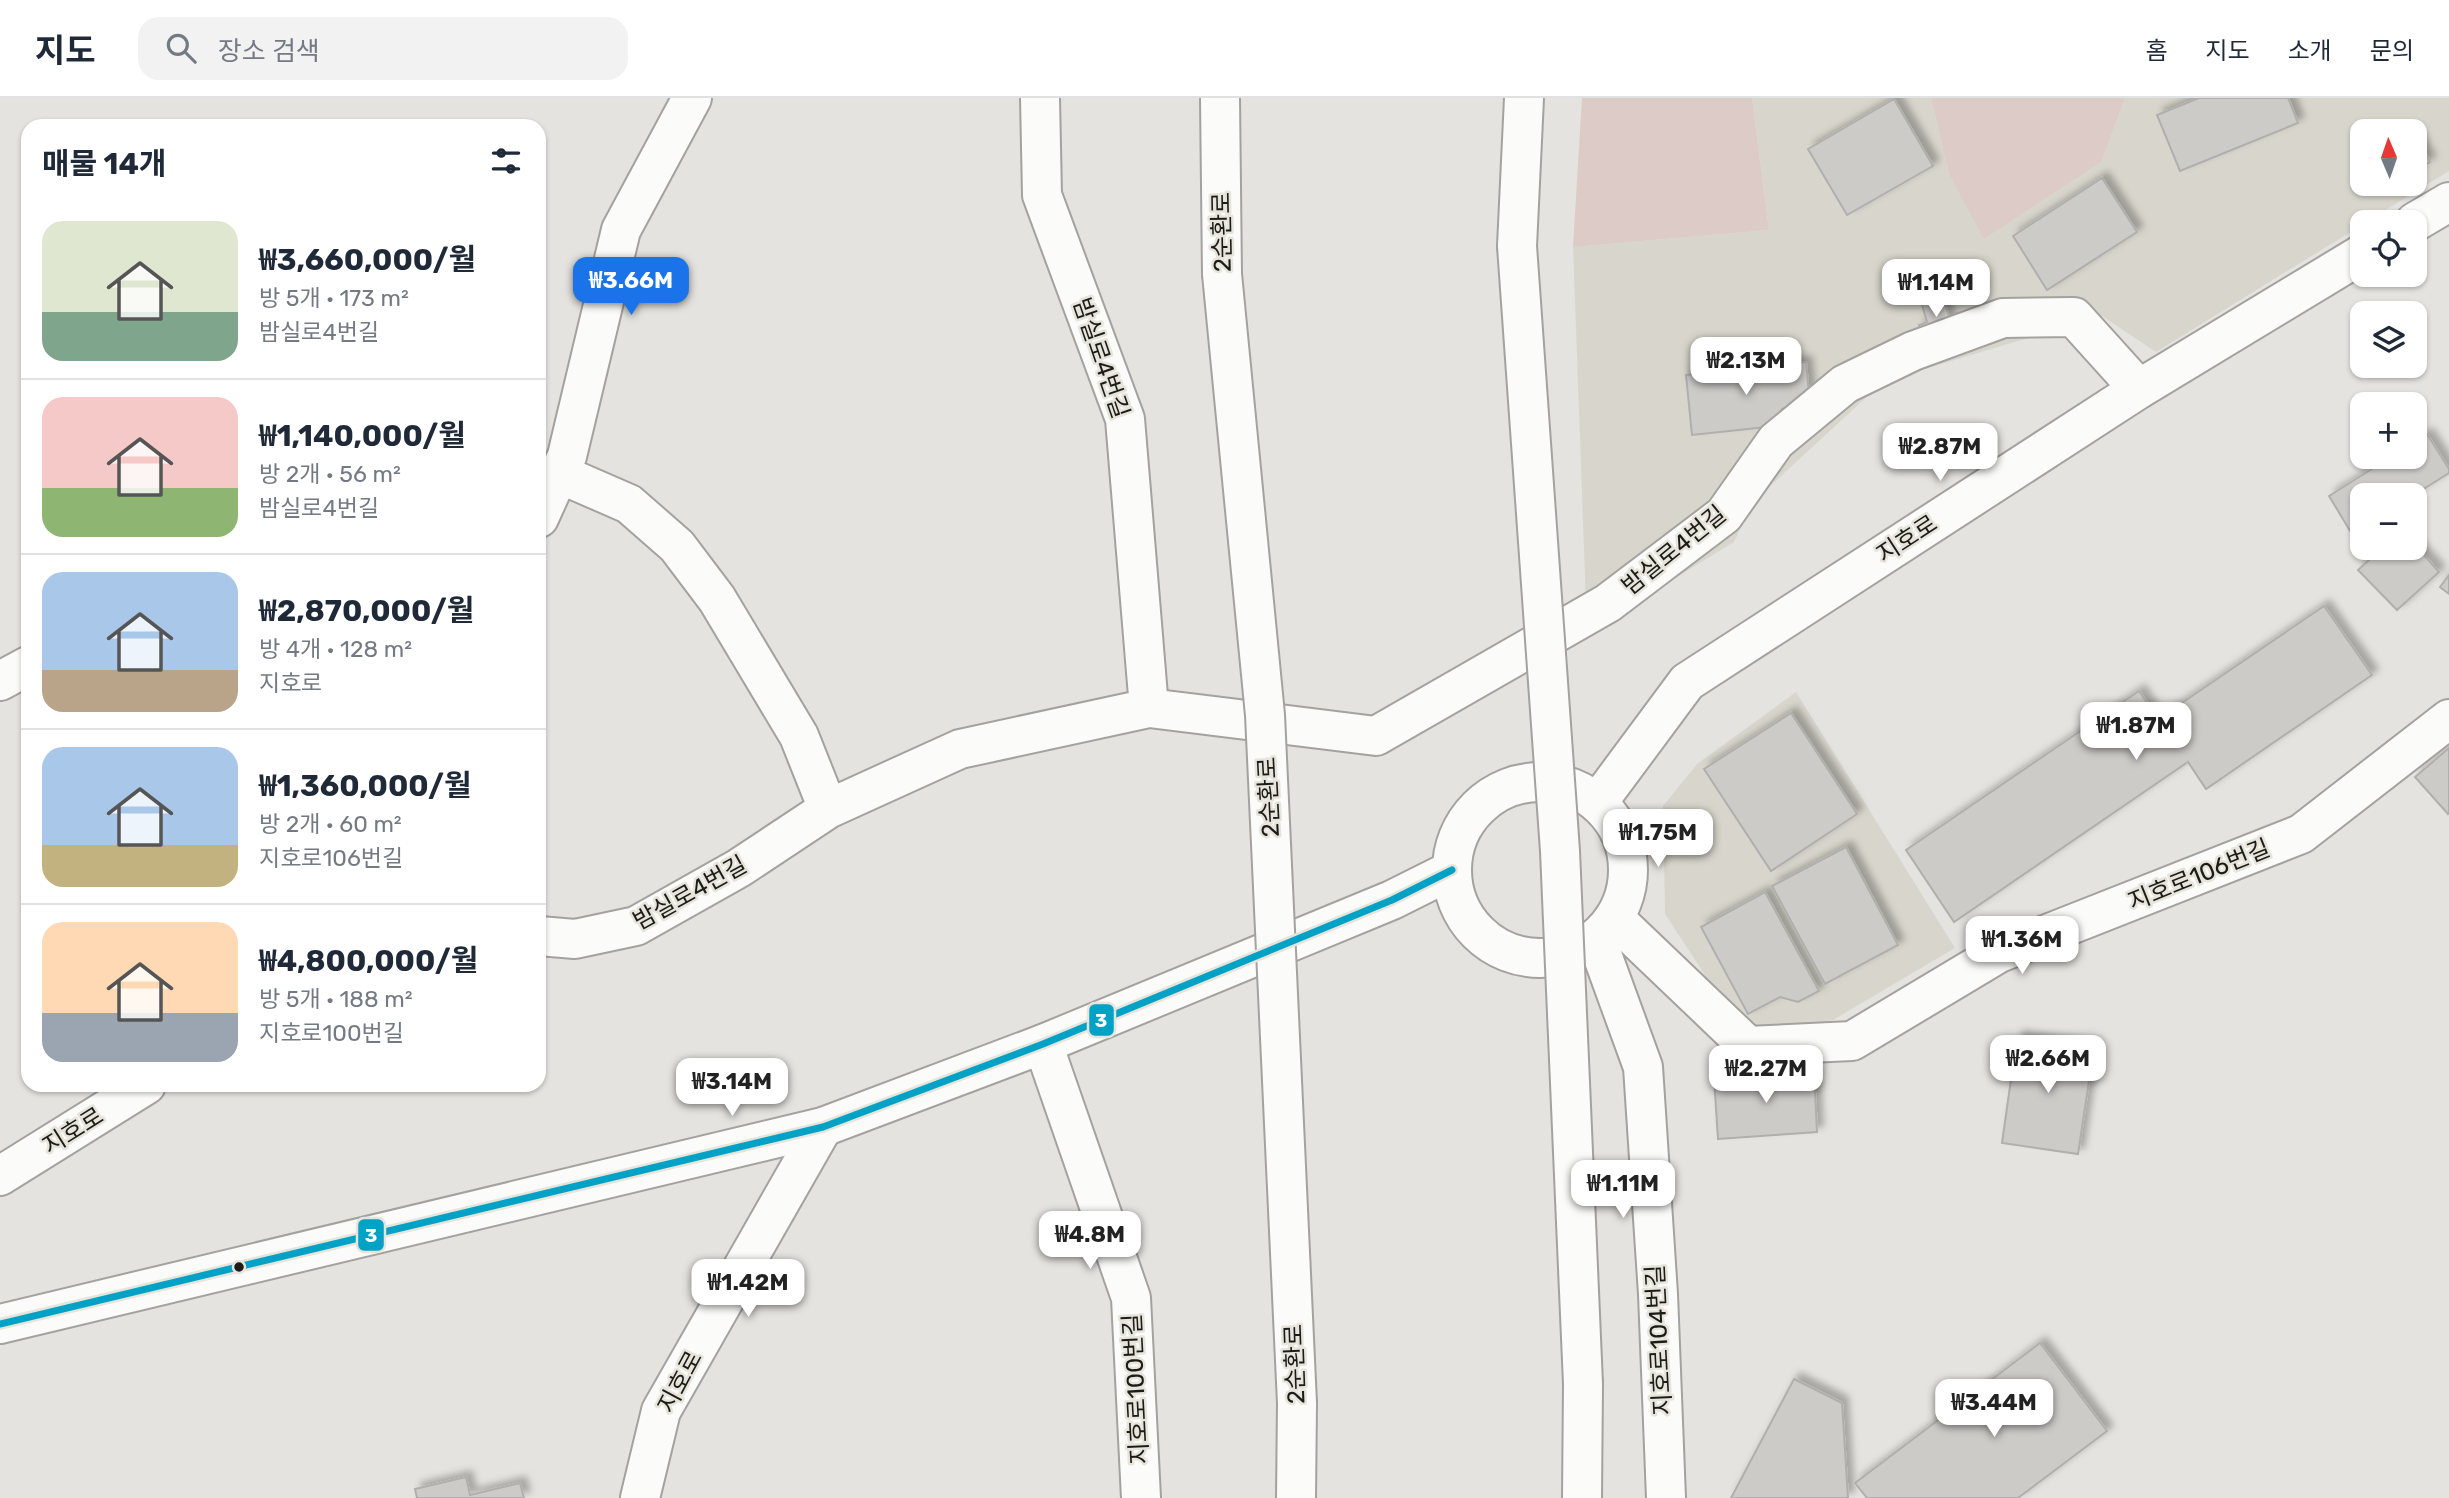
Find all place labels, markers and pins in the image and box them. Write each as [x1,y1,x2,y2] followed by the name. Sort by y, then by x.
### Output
[574,258,688,317] pin: ₩3.66M
[1879,260,1993,319] pin: ₩1.14M
[1689,338,1803,397] pin: ₩2.13M
[1883,424,1997,483] pin: ₩2.87M
[2079,702,2193,762] pin: ₩1.87M
[1601,810,1715,869] pin: ₩1.75M
[1965,916,2079,976] pin: ₩1.36M
[1991,1035,2105,1095] pin: ₩2.66M
[1709,1046,1823,1105] pin: ₩2.27M
[675,1058,789,1118] pin: ₩3.14M
[1566,1160,1680,1220] pin: ₩1.11M
[1041,1212,1139,1271] pin: ₩4.8M
[232,1260,246,1274] unlabelled marker
[691,1260,805,1319] pin: ₩1.42M
[1937,1380,2051,1439] pin: ₩3.44M

